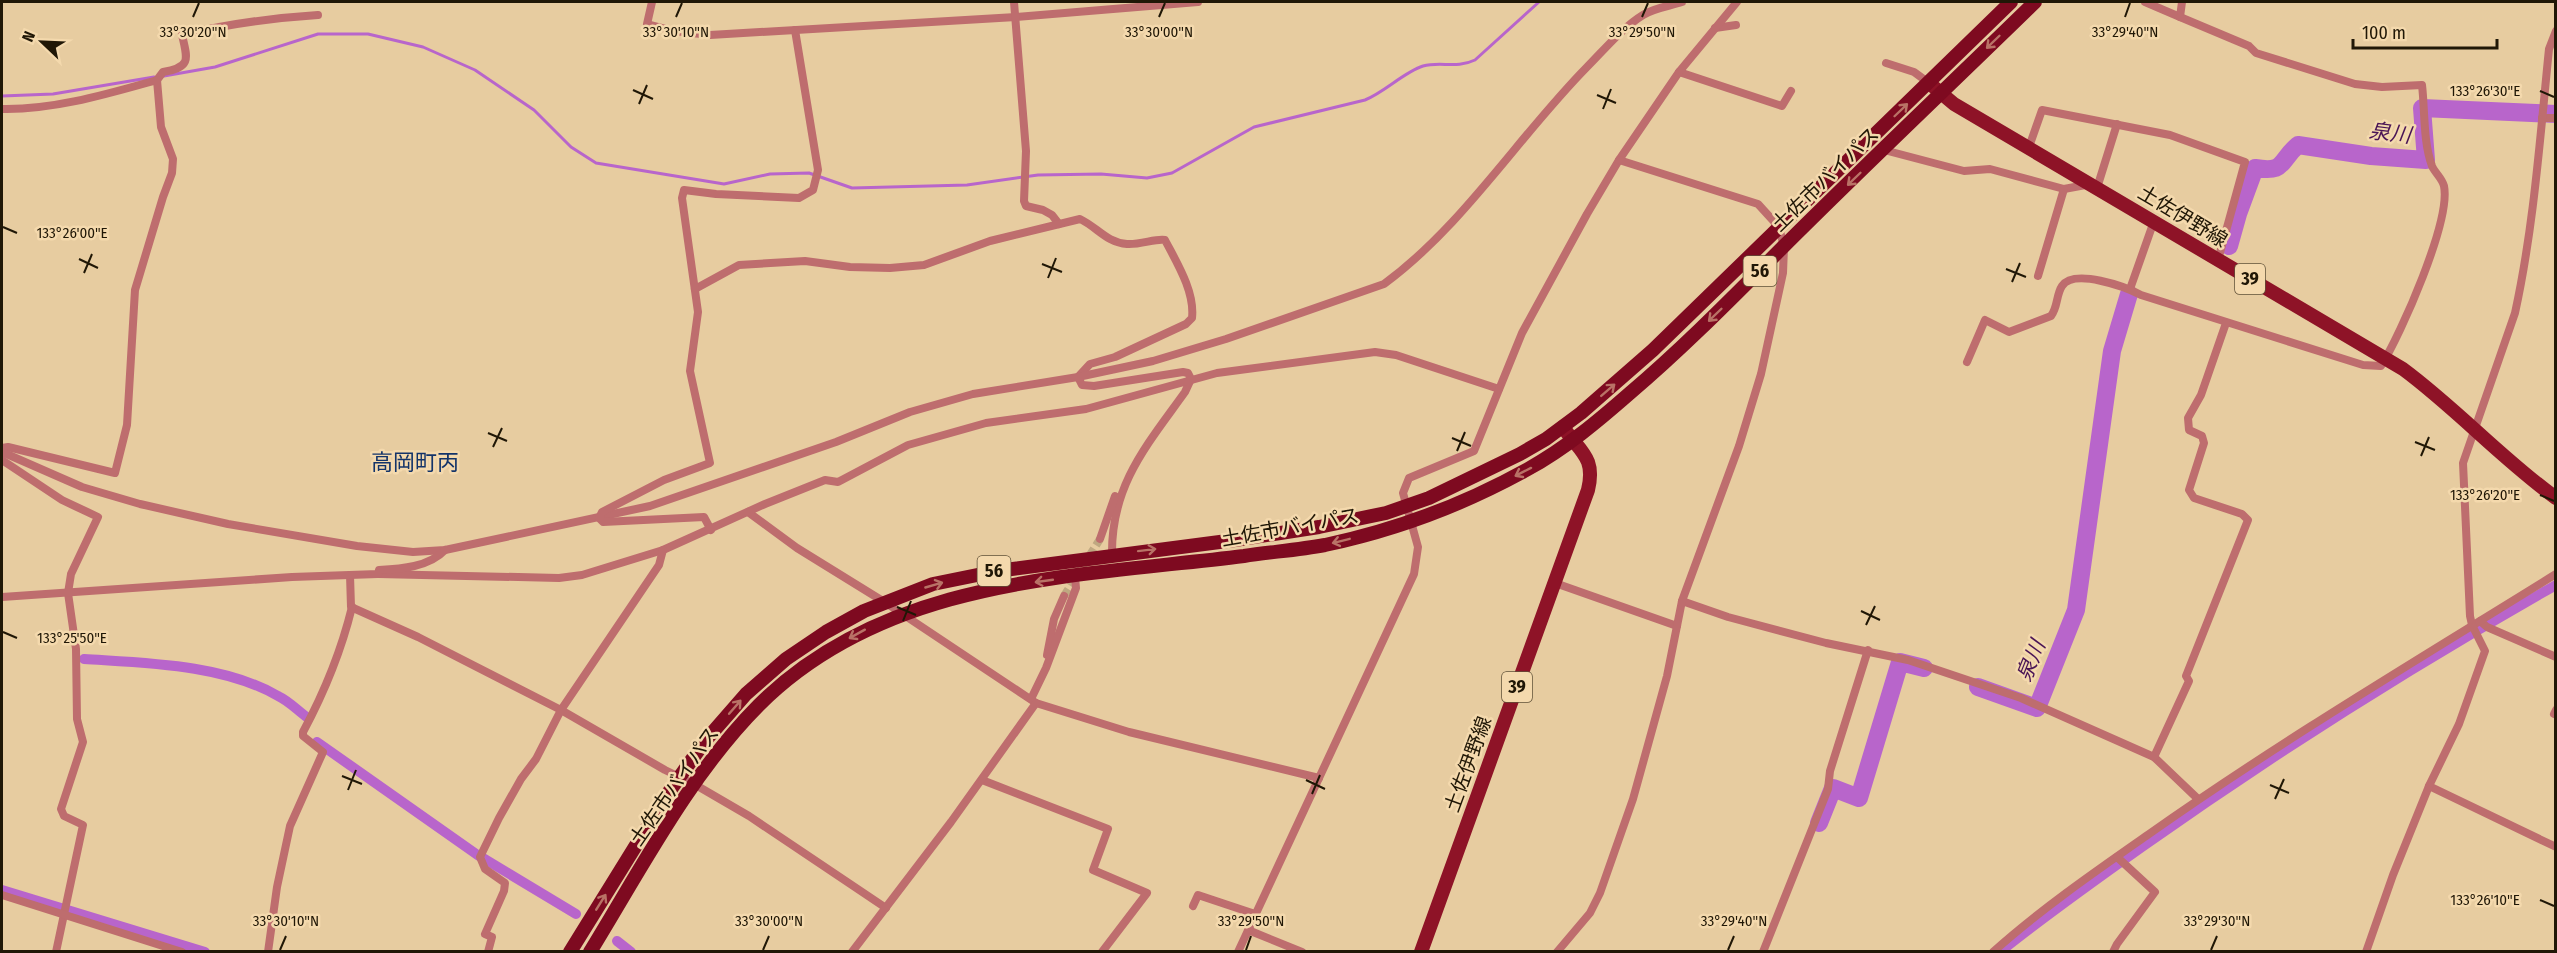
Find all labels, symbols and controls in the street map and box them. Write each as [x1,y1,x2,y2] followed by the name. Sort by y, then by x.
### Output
[12,12,72,72] north arrow
[2353,12,2497,50] scale bar
[2362,22,2406,44] text: 100 m
[159,23,227,41] text: 33°30'20"N
[643,23,709,41] text: 33°30'10"N
[1125,23,1193,41] text: 33°30'00"N
[1609,23,1675,41] text: 33°29'50"N
[2092,23,2158,41] text: 33°29'40"N
[18,28,39,44] text: N
[1986,35,2001,50] one-way arrow
[2450,82,2520,100] text: 133°26'30"E
[1893,103,1908,117] one-way arrow
[2368,118,2414,149] water label: 泉川
[1766,122,1884,236] street label: 土佐市バイパス
[1847,171,1862,185] one-way arrow
[2134,180,2232,252] street label: 土佐伊野線
[36,224,108,242] text: 133°26'00"E
[1744,256,1776,286] road number: 56
[2235,264,2265,294] road number: 39
[1707,308,1722,322] one-way arrow
[1600,383,1615,397] one-way arrow
[371,449,459,476] district label: 高岡町丙
[1514,466,1532,478] one-way arrow
[2450,486,2520,504] text: 133°26'20"E
[1219,503,1361,551] street label: 土佐市バイパス
[1332,535,1351,547] one-way arrow
[1137,545,1157,556] one-way arrow
[978,556,1010,586] road number: 56
[1035,576,1054,587] one-way arrow
[924,579,943,590] one-way arrow
[37,629,107,647] text: 133°25'50"E
[849,629,867,640] one-way arrow
[2011,635,2052,685] water label: 泉川
[1502,672,1532,702] road number: 39
[728,700,742,715] one-way arrow
[1440,713,1496,815] street label: 土佐伊野線
[624,722,724,850] street label: 土佐市バイパス
[2450,891,2520,909] text: 133°26'10"E
[595,894,607,911] one-way arrow
[253,912,319,930] text: 33°30'10"N
[735,912,803,930] text: 33°30'00"N
[1218,912,1284,930] text: 33°29'50"N
[1701,912,1767,930] text: 33°29'40"N
[2184,912,2250,930] text: 33°29'30"N

